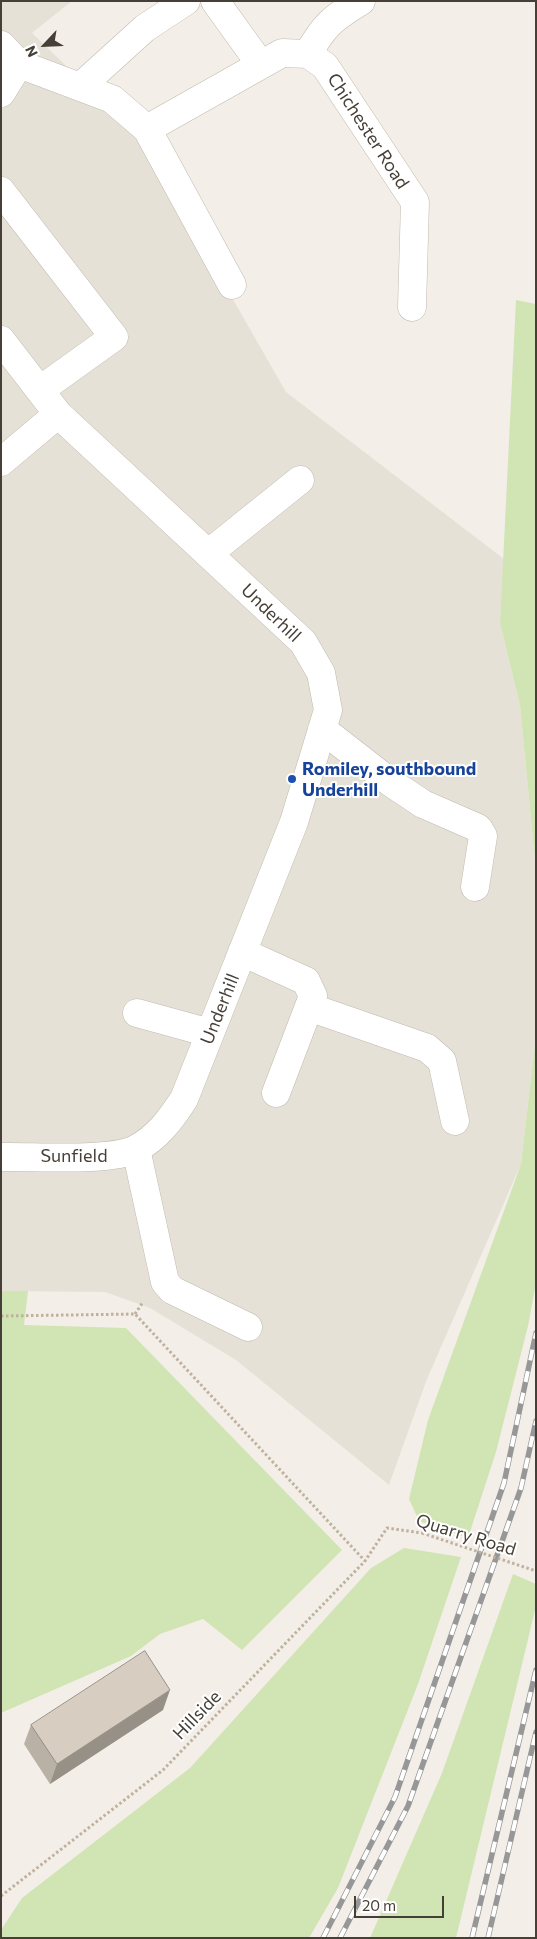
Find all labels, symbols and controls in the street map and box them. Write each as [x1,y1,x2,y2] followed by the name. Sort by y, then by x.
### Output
[20,20,70,70] north arrow
[21,43,41,60] text: N
[323,69,413,193] street label: Chichester Road
[237,579,305,647] street label: Underhill
[302,758,476,801] place label: Romiley, southbound Underhill
[286,773,298,785] marker: Romiley, southbound Underhill
[196,970,244,1048] street label: Underhill
[40,1145,108,1167] street label: Sunfield
[413,1510,519,1560] street label: Quarry Road
[168,1686,226,1744] street label: Hillside
[357,1886,447,1918] scale bar
[362,1896,396,1914] text: 20 m

